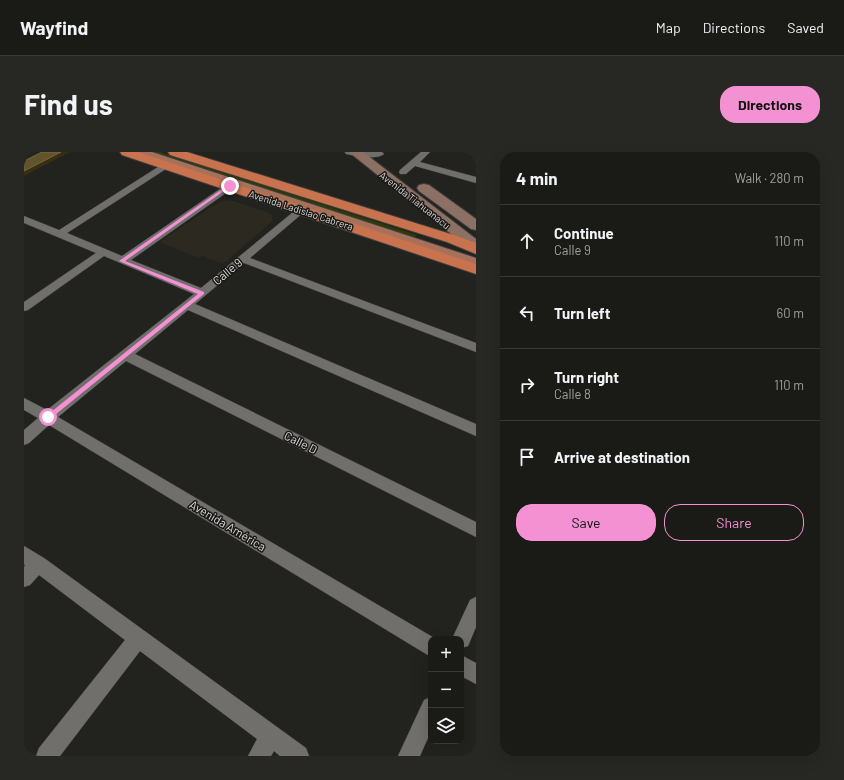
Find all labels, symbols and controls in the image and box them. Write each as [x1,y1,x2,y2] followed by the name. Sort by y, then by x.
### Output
[20,16,88,39] text: Wayfind
[656,19,681,36] text: Map
[703,19,765,36] text: Directions
[787,19,824,36] text: Saved
[720,86,820,123] button: Directions
[24,87,113,121] text: Find us
[516,168,558,188] text: 4 min
[377,169,453,231] street label: Avenida Tiahuanacu
[735,170,804,186] text: Walk · 280 m
[221,177,239,195] route end
[247,187,355,233] street label: Avenida Ladislao Cabrera
[554,224,614,242] text: Continue
[516,230,538,252] icon: ahead
[774,233,804,249] text: 110 m
[554,242,591,258] text: Calle 9
[210,255,244,287] street label: Calle 9
[516,302,538,324] icon: left
[554,304,610,322] text: Turn left
[777,305,804,321] text: 60 m
[554,368,619,386] text: Turn right
[516,374,538,396] icon: right
[774,377,804,393] text: 110 m
[554,386,591,402] text: Calle 8
[39,408,57,426] route start
[282,428,320,456] street label: Calle D
[516,446,538,468] icon: arrive
[554,448,690,466] text: Arrive at destination
[187,497,269,553] street label: Avenida América
[516,504,656,541] button: Save
[664,504,804,541] button: Share
[428,636,464,744] map controls
[428,636,464,672] button: +
[428,672,464,708] button: −
[428,708,464,744] button: layers

